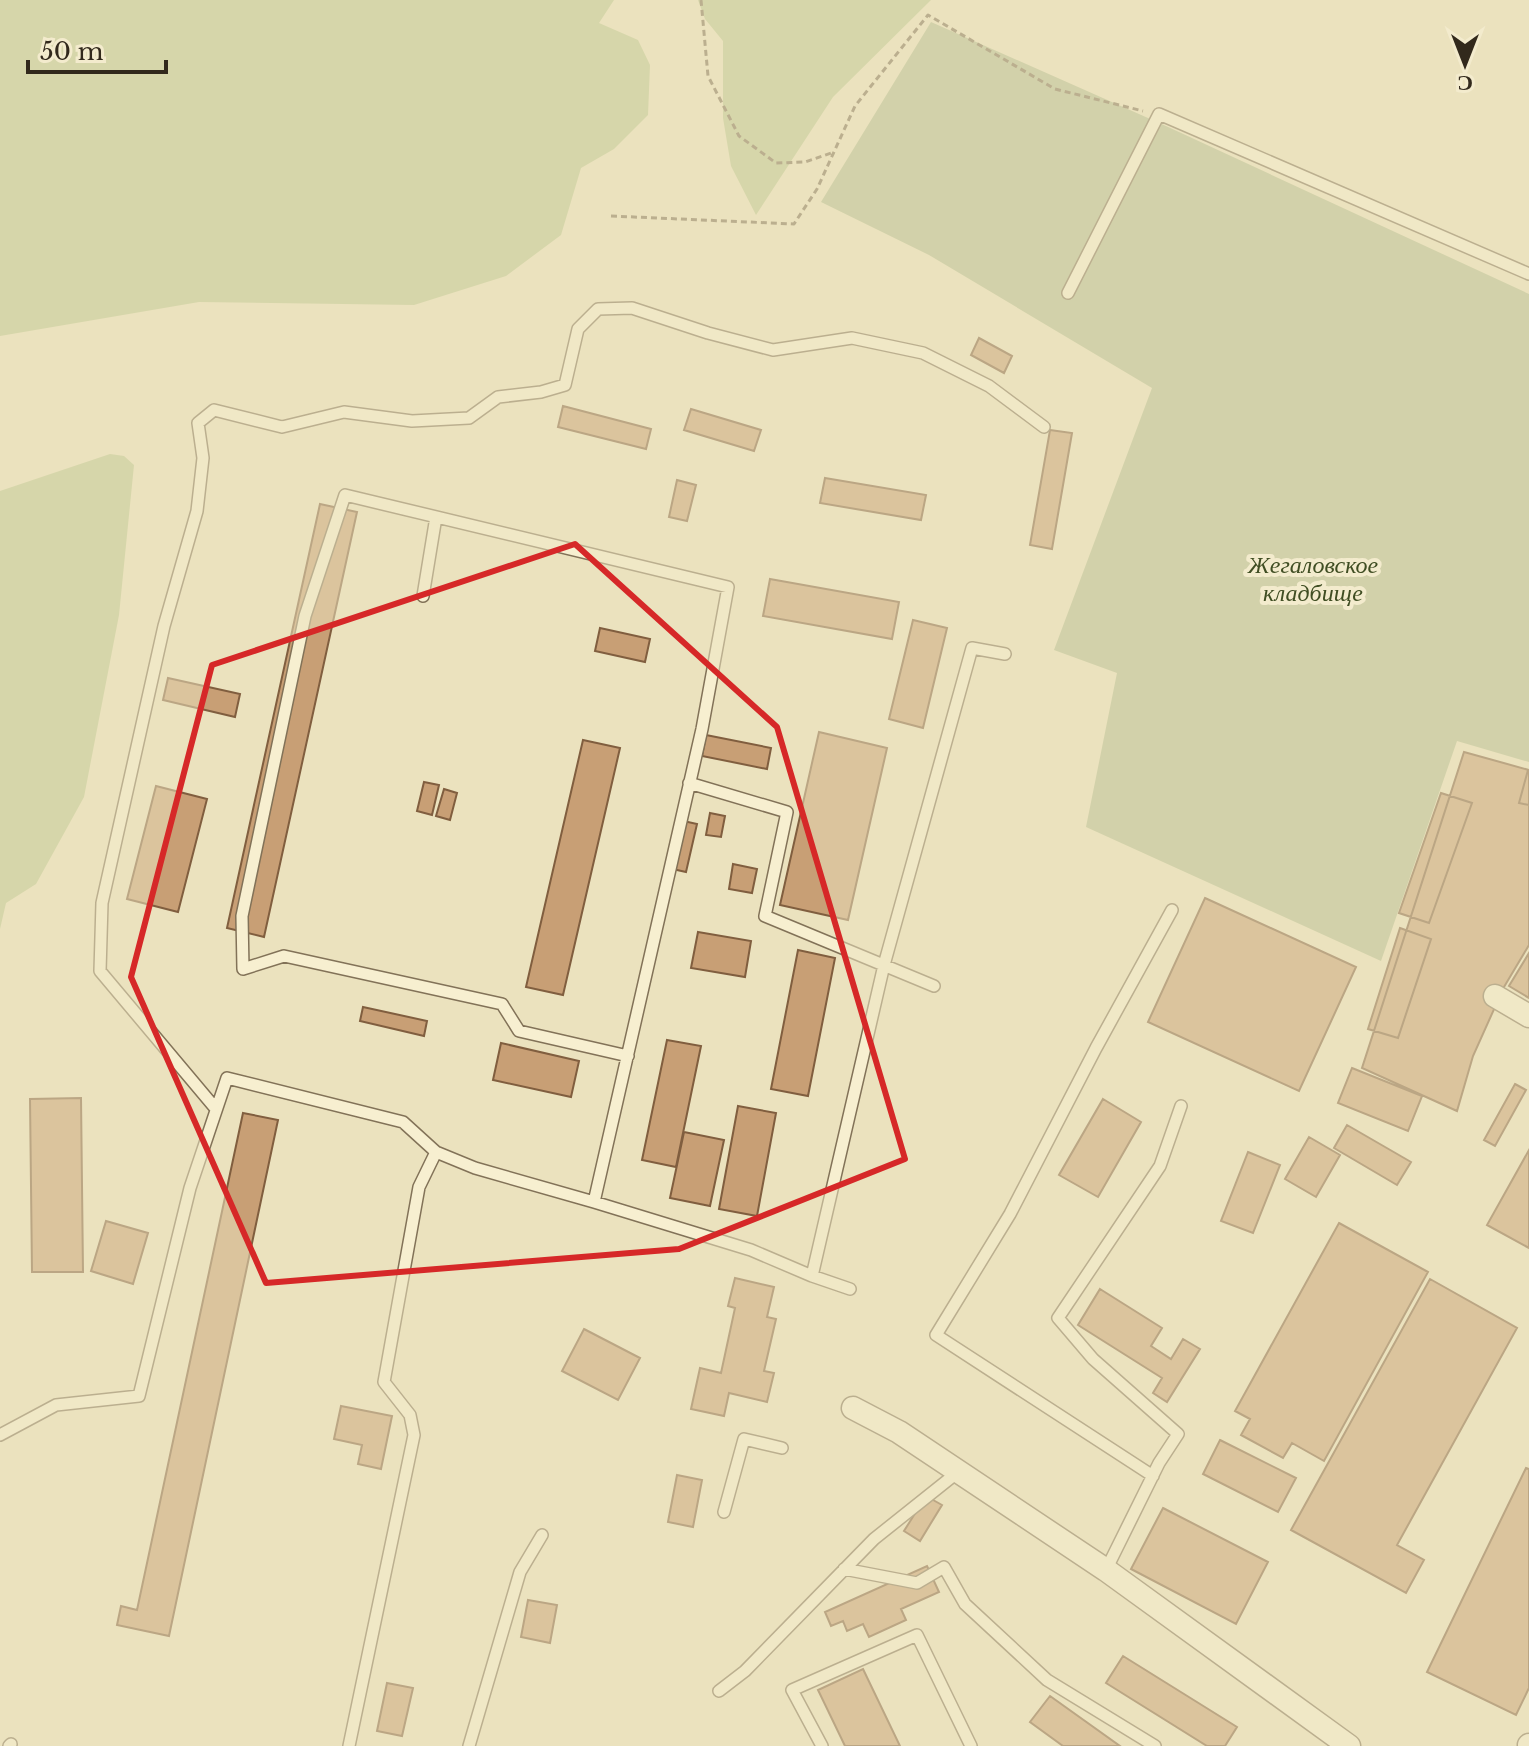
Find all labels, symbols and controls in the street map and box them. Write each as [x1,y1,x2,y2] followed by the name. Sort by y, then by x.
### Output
[28,24,166,74] scale bar
[1425,24,1505,104] north arrow
[40,37,104,66] text: 50 m
[1457,70,1473,97] text: С
[1247,550,1379,607] park label: Жегаловское кладбище

